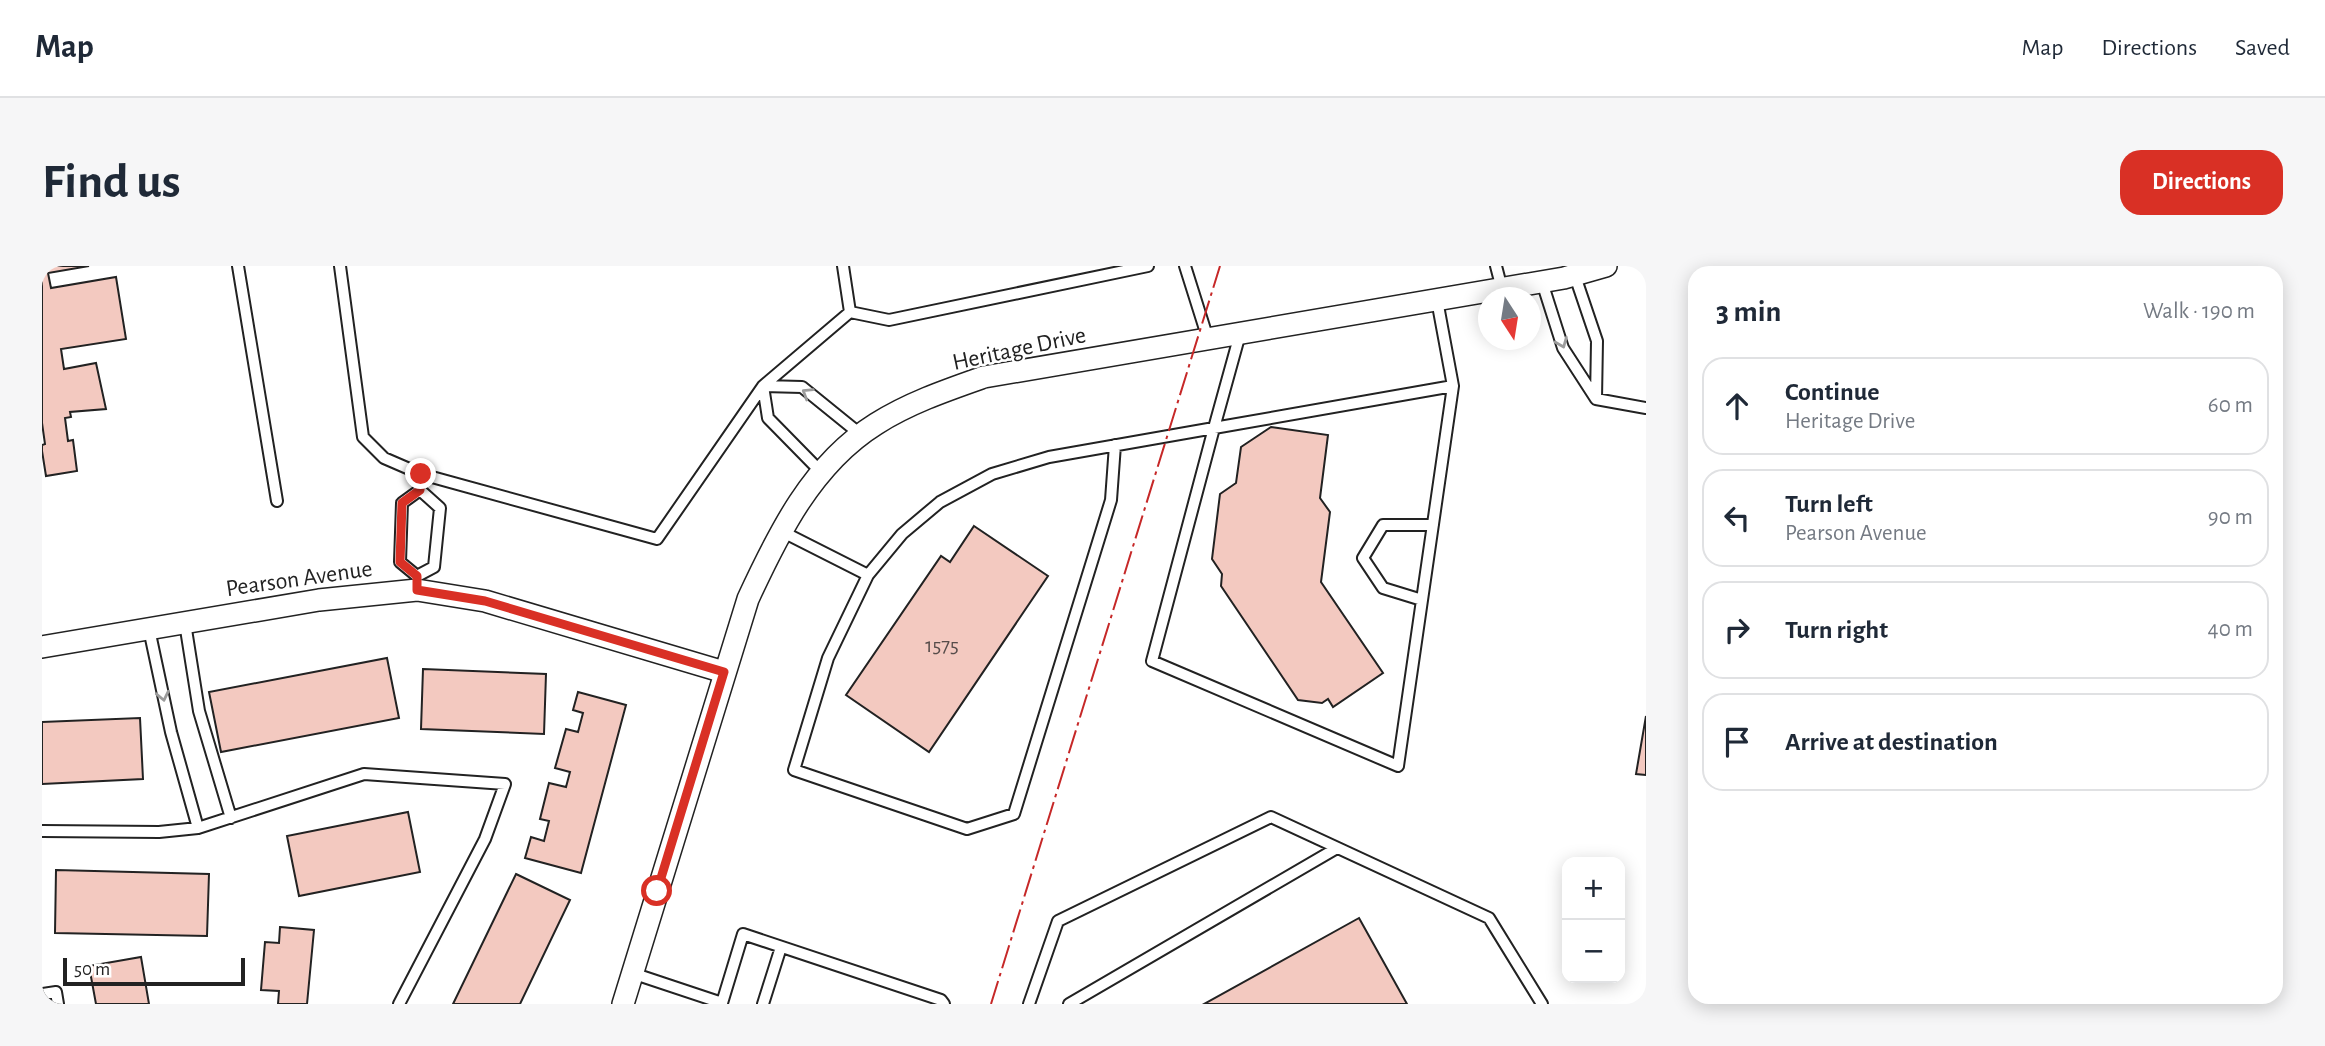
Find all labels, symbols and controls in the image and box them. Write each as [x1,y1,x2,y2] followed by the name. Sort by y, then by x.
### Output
[35,31,94,64] text: Map
[2021,36,2063,60] text: Map
[2101,36,2197,60] text: Directions
[2235,36,2290,60] text: Saved
[2120,150,2283,215] button: Directions
[42,158,181,207] text: Find us
[1478,287,1541,350] north arrow
[1716,297,1781,327] text: 3 min
[2143,300,2255,323] text: Walk · 190 m
[950,323,1088,375] street label: Heritage Drive
[1554,337,1568,349] one-way arrow
[1785,379,1880,405] text: Continue
[1718,387,1756,425] icon: ahead
[802,388,815,401] one-way arrow
[2208,394,2253,417] text: 60 m
[1785,410,1915,433] text: Heritage Drive
[405,458,436,489] route end
[1785,491,1873,517] text: Turn left
[1718,499,1756,537] icon: left
[2208,506,2253,529] text: 90 m
[1785,522,1927,545] text: Pearson Avenue
[224,557,374,601] street label: Pearson Avenue
[1718,611,1756,649] icon: right
[1785,617,1888,643] text: Turn right
[2208,618,2253,641] text: 40 m
[925,635,959,656] house number: 1575
[154,690,169,702] one-way arrow
[1718,723,1756,761] icon: arrive
[1785,729,1998,755] text: Arrive at destination
[1562,857,1625,983] map controls
[1562,857,1625,920] button: +
[641,875,672,906] route start
[1562,920,1625,983] button: −
[63,955,245,987] scale bar
[74,960,110,979] text: 50 m

